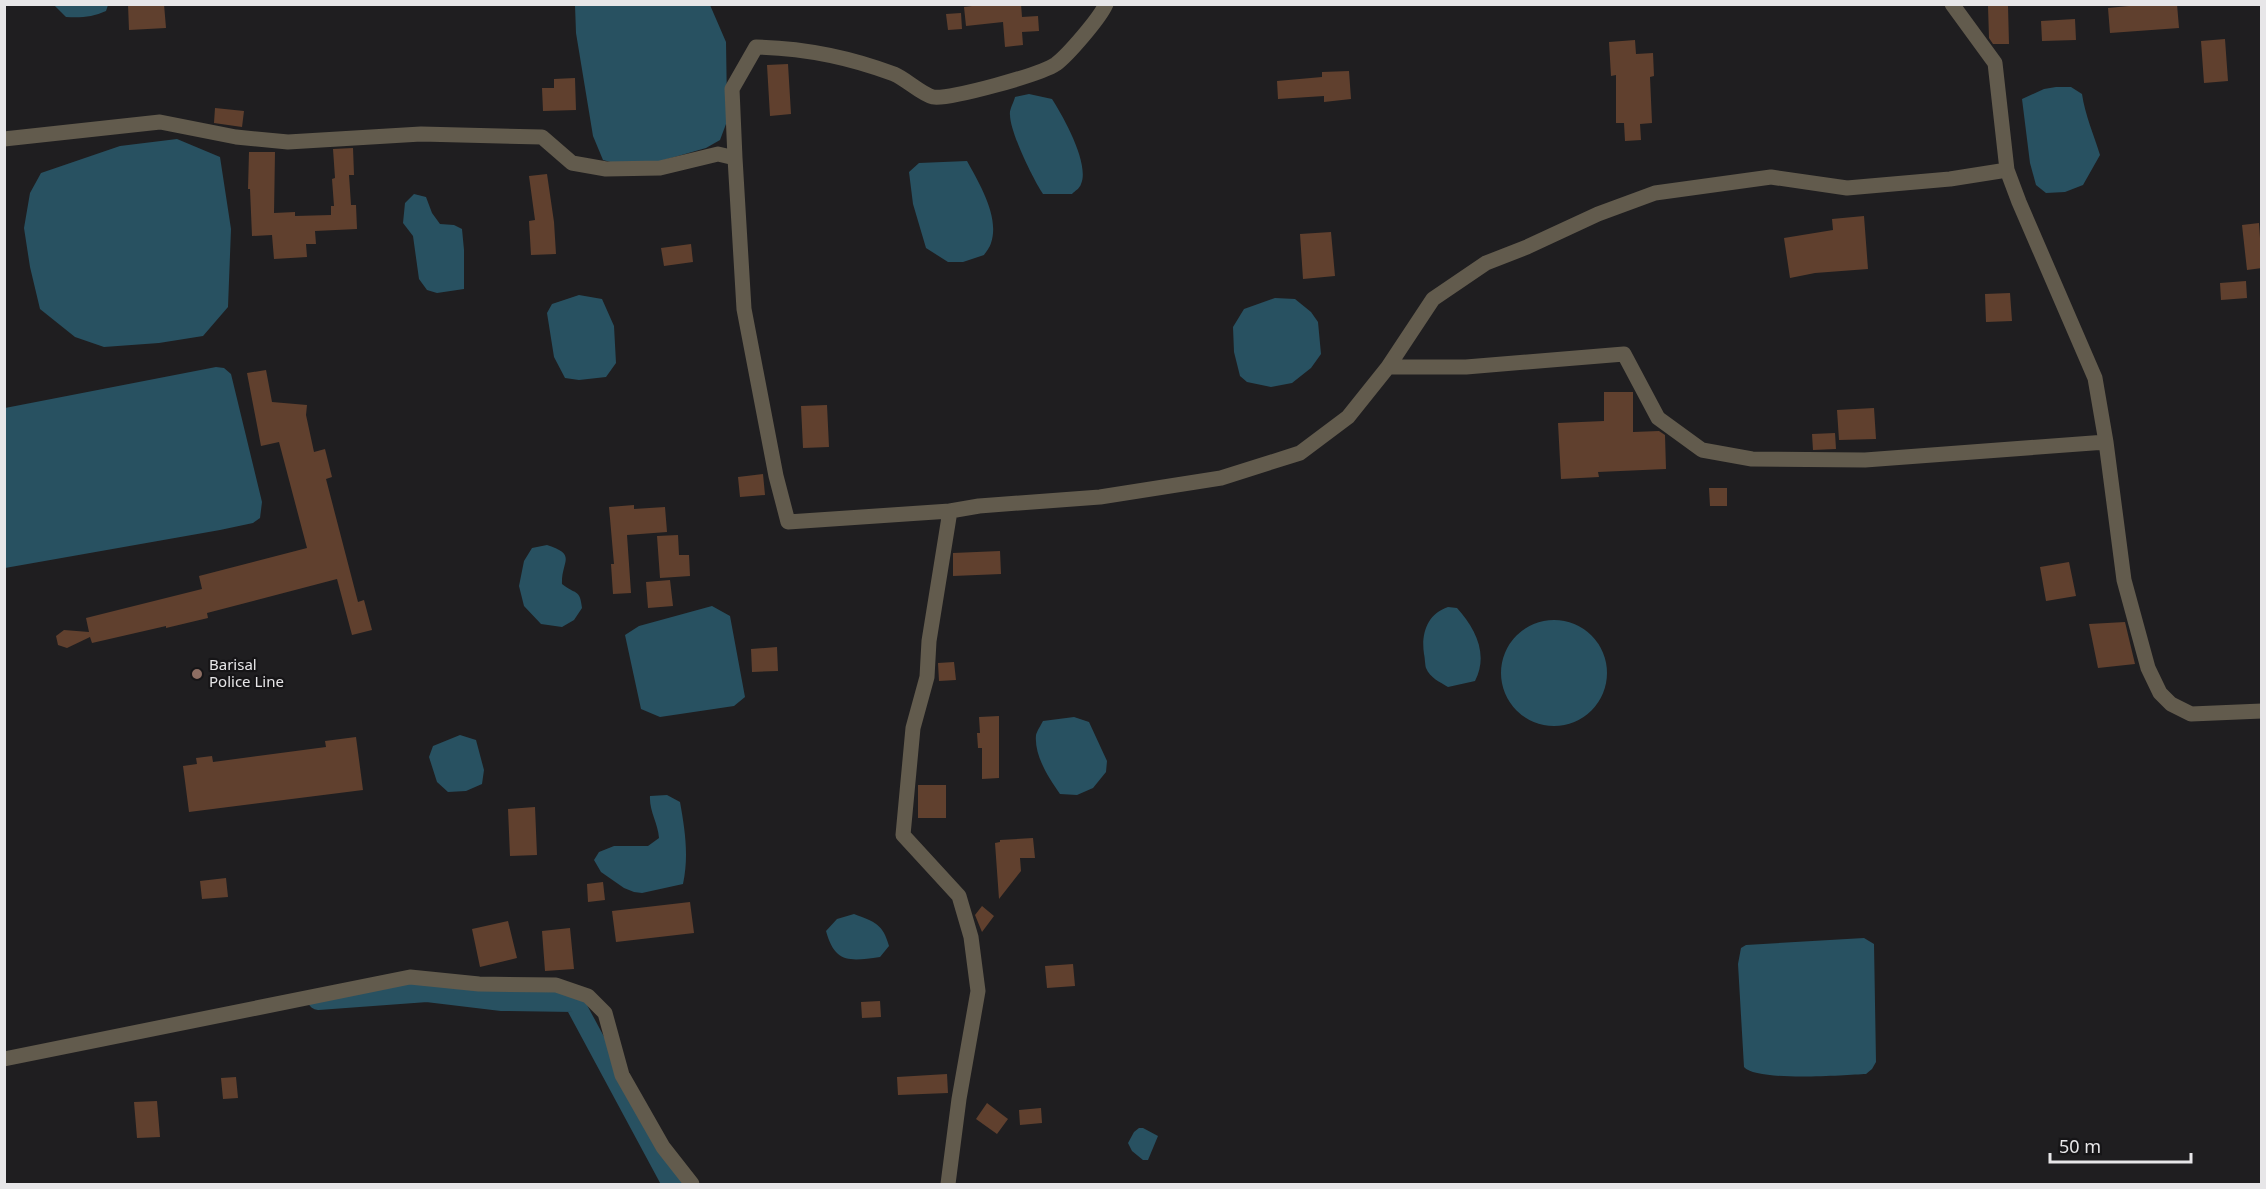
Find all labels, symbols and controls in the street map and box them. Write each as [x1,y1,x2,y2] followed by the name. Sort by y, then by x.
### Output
[209,654,284,691] place label: Barisal Police Line
[190,667,204,681] marker: Barisal Police Line
[2050,1126,2191,1164] scale bar
[2059,1134,2101,1158] text: 50 m

